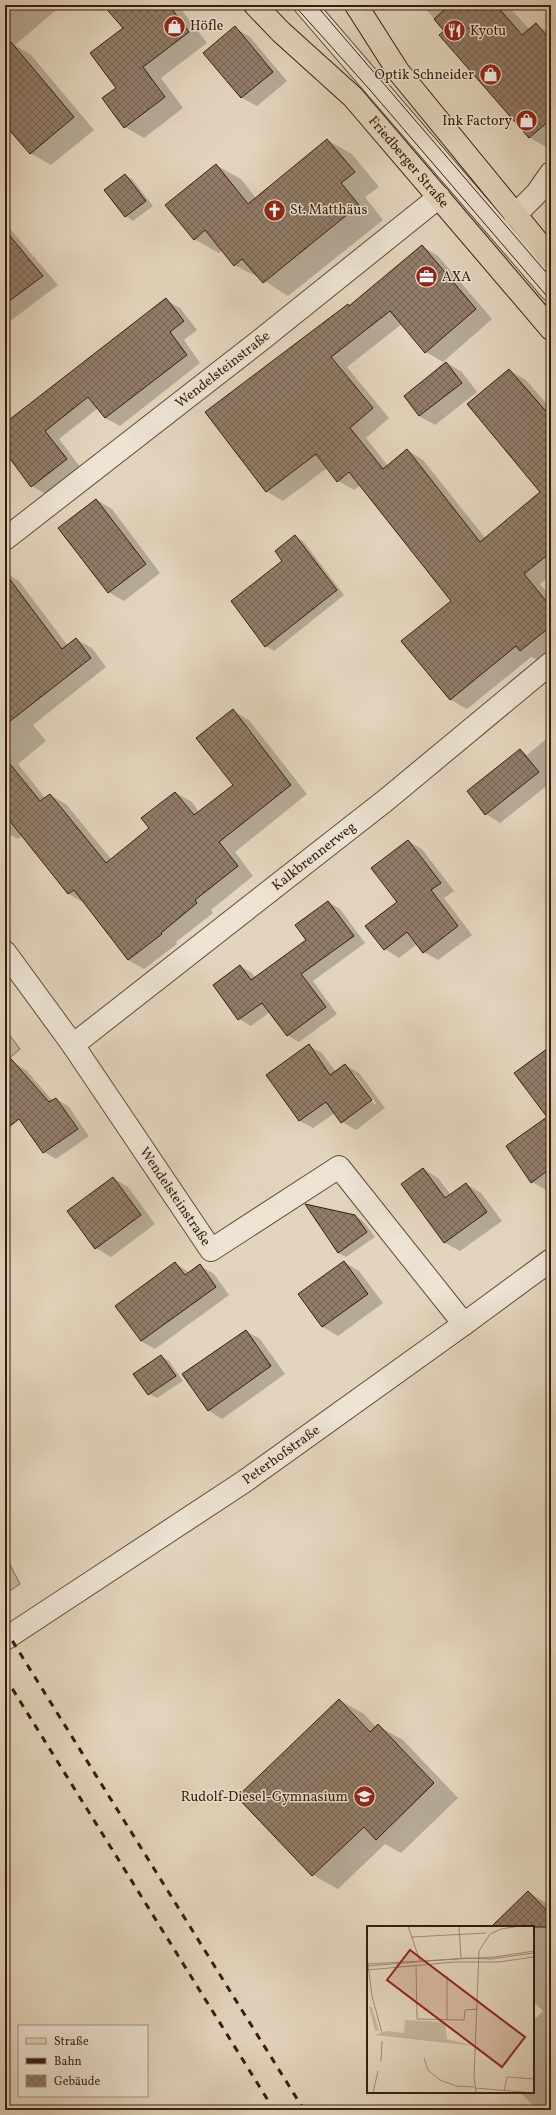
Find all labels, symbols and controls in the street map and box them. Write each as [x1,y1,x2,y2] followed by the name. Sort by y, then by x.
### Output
[162,13,188,39] shop icon: Höfle
[190,17,224,36] place label: Höfle
[442,18,468,44] restaurant icon: Kyotu
[470,22,506,41] place label: Kyotu
[477,62,503,88] shop icon: Optik Schneider
[375,66,474,85] place label: Optik Schneider
[514,108,540,134] shop icon: Ink Factory
[364,112,453,212] street label: Friedberger Straße
[442,112,512,131] place label: Ink Factory
[262,197,288,223] church icon: St. Matthäus
[290,201,367,220] place label: St. Matthäus
[414,264,440,290] office icon: AXA
[442,268,471,287] place label: AXA
[171,326,275,412] street label: Wendelsteinstraße
[268,817,360,895] street label: Kalkbrennerweg
[135,1143,215,1250] street label: Wendelsteinstraße
[239,1420,324,1489] street label: Peterhofstraße
[351,1784,377,1810] school or university icon: Rudolf-Diesel-Gymnasium
[181,1788,348,1807] place label: Rudolf-Diesel-Gymnasium
[367,1926,534,2093] inset map
[18,2025,148,2097] legend
[54,2034,89,2050] text: Straße
[54,2054,82,2070] text: Bahn
[54,2074,101,2090] text: Gebäude

